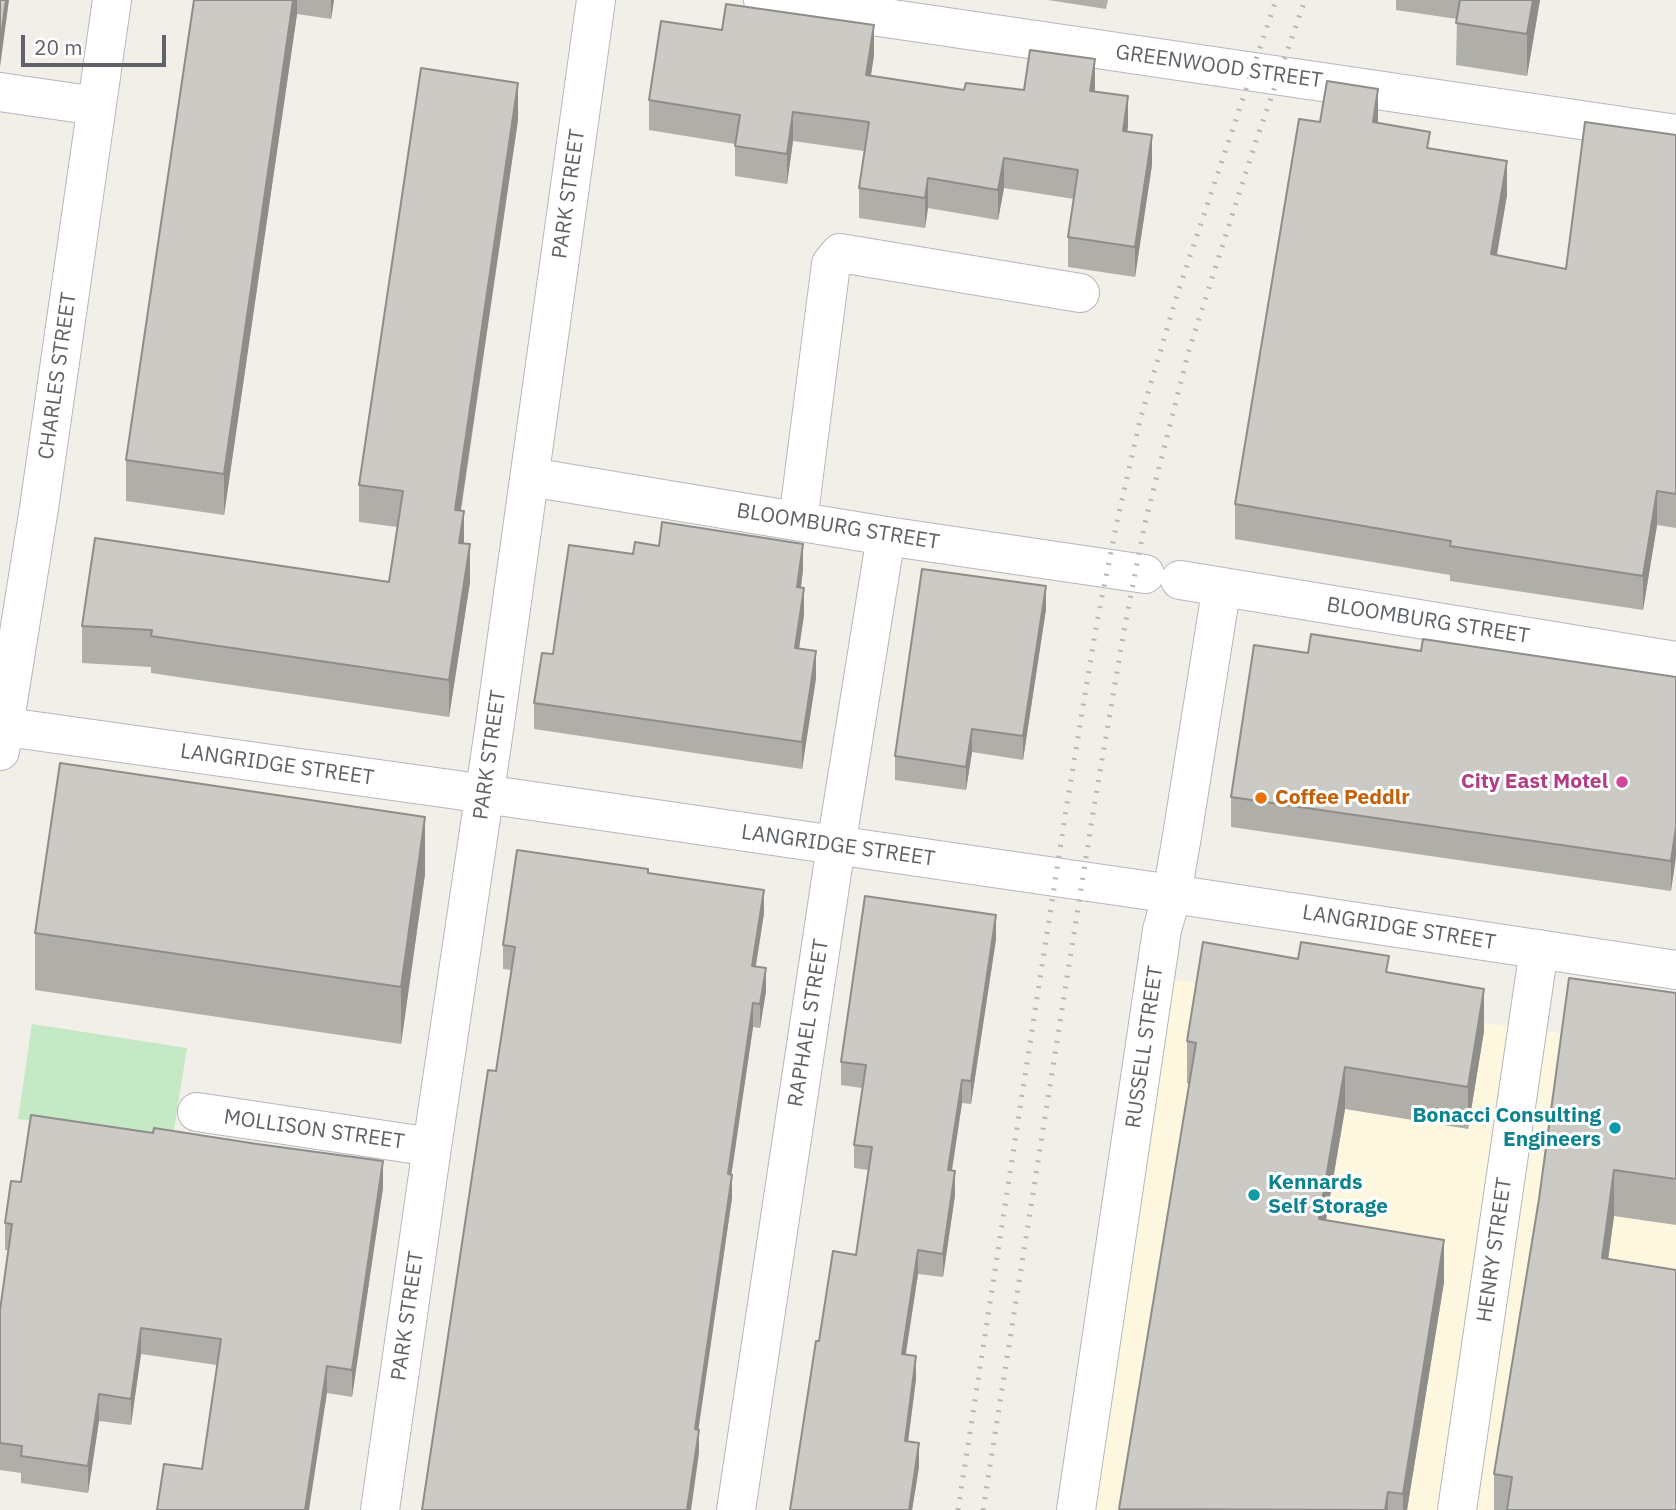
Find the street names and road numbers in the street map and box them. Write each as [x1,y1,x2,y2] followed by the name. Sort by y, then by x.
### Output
[1114,40,1324,94] street label: GREENWOOD STREET
[547,127,591,261] street label: PARK STREET
[34,291,82,461] street label: CHARLES STREET
[735,499,941,555] street label: BLOOMBURG STREET
[1325,593,1531,649] street label: BLOOMBURG STREET
[468,688,512,822] street label: PARK STREET
[178,739,376,791] street label: LANGRIDGE STREET
[739,820,937,872] street label: LANGRIDGE STREET
[1301,900,1497,956] street label: LANGRIDGE STREET
[783,937,835,1109] street label: RAPHAEL STREET
[1121,964,1169,1130] street label: RUSSELL STREET
[222,1105,406,1155] street label: MOLLISON STREET
[1472,1176,1518,1324] street label: HENRY STREET
[386,1249,430,1383] street label: PARK STREET

